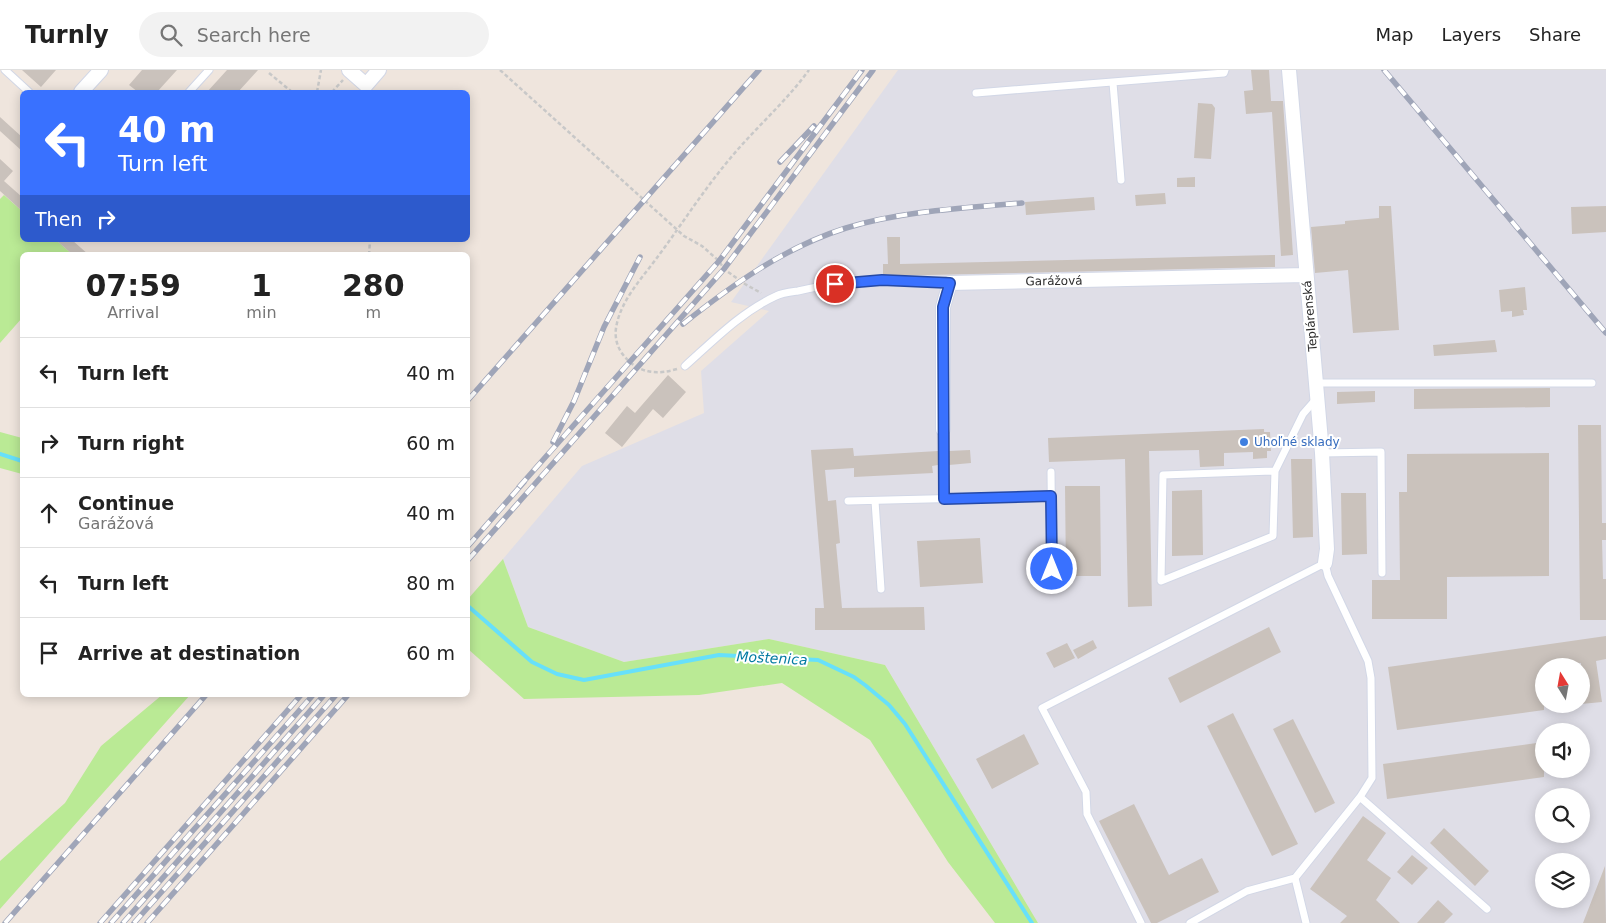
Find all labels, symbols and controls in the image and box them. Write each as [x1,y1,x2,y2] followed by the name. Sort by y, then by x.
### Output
[139,12,489,57] search box
[25,21,109,49] text: Turnly
[157,21,185,49] icon: search
[197,24,311,46] text: Search here
[1375,24,1413,45] text: Map
[1441,24,1501,45] text: Layers
[1529,24,1581,45] text: Share
[35,110,100,175] icon: left
[118,110,215,150] text: 40 m
[118,151,207,176] text: Turn left
[92,205,120,233] icon: right
[35,208,82,230] text: Then
[814,263,856,305] pin
[85,268,181,303] text: 07:59
[251,268,272,303] text: 1
[342,268,405,303] text: 280
[821,270,849,298] icon: arrive
[1025,274,1083,288] street label: Garážová
[1300,280,1320,353] street label: Teplárenská
[107,303,159,322] text: Arrival
[246,303,277,322] text: min
[365,303,381,322] text: m
[35,359,63,387] icon: left
[78,362,169,384] text: Turn left
[406,362,455,384] text: 40 m
[35,429,63,457] icon: right
[78,432,184,454] text: Turn right
[406,432,455,454] text: 60 m
[1254,435,1340,449] place label: Uhoľné sklady
[1238,436,1250,448] marker: Uhoľné sklady
[78,492,174,514] text: Continue
[35,499,63,527] icon: ahead
[406,502,455,524] text: 40 m
[78,514,154,533] text: Garážová
[1025,542,1077,594] position arrow
[35,569,63,597] icon: left
[78,572,169,594] text: Turn left
[406,572,455,594] text: 80 m
[35,639,63,667] icon: arrive
[78,642,300,664] text: Arrive at destination
[406,642,455,664] text: 60 m
[736,648,808,668] water label: Moštenica
[1535,658,1590,712] north arrow
[1535,658,1590,908] map controls
[1535,723,1590,778] button: sound
[1535,788,1590,843] button: search
[1535,853,1590,908] button: layers

